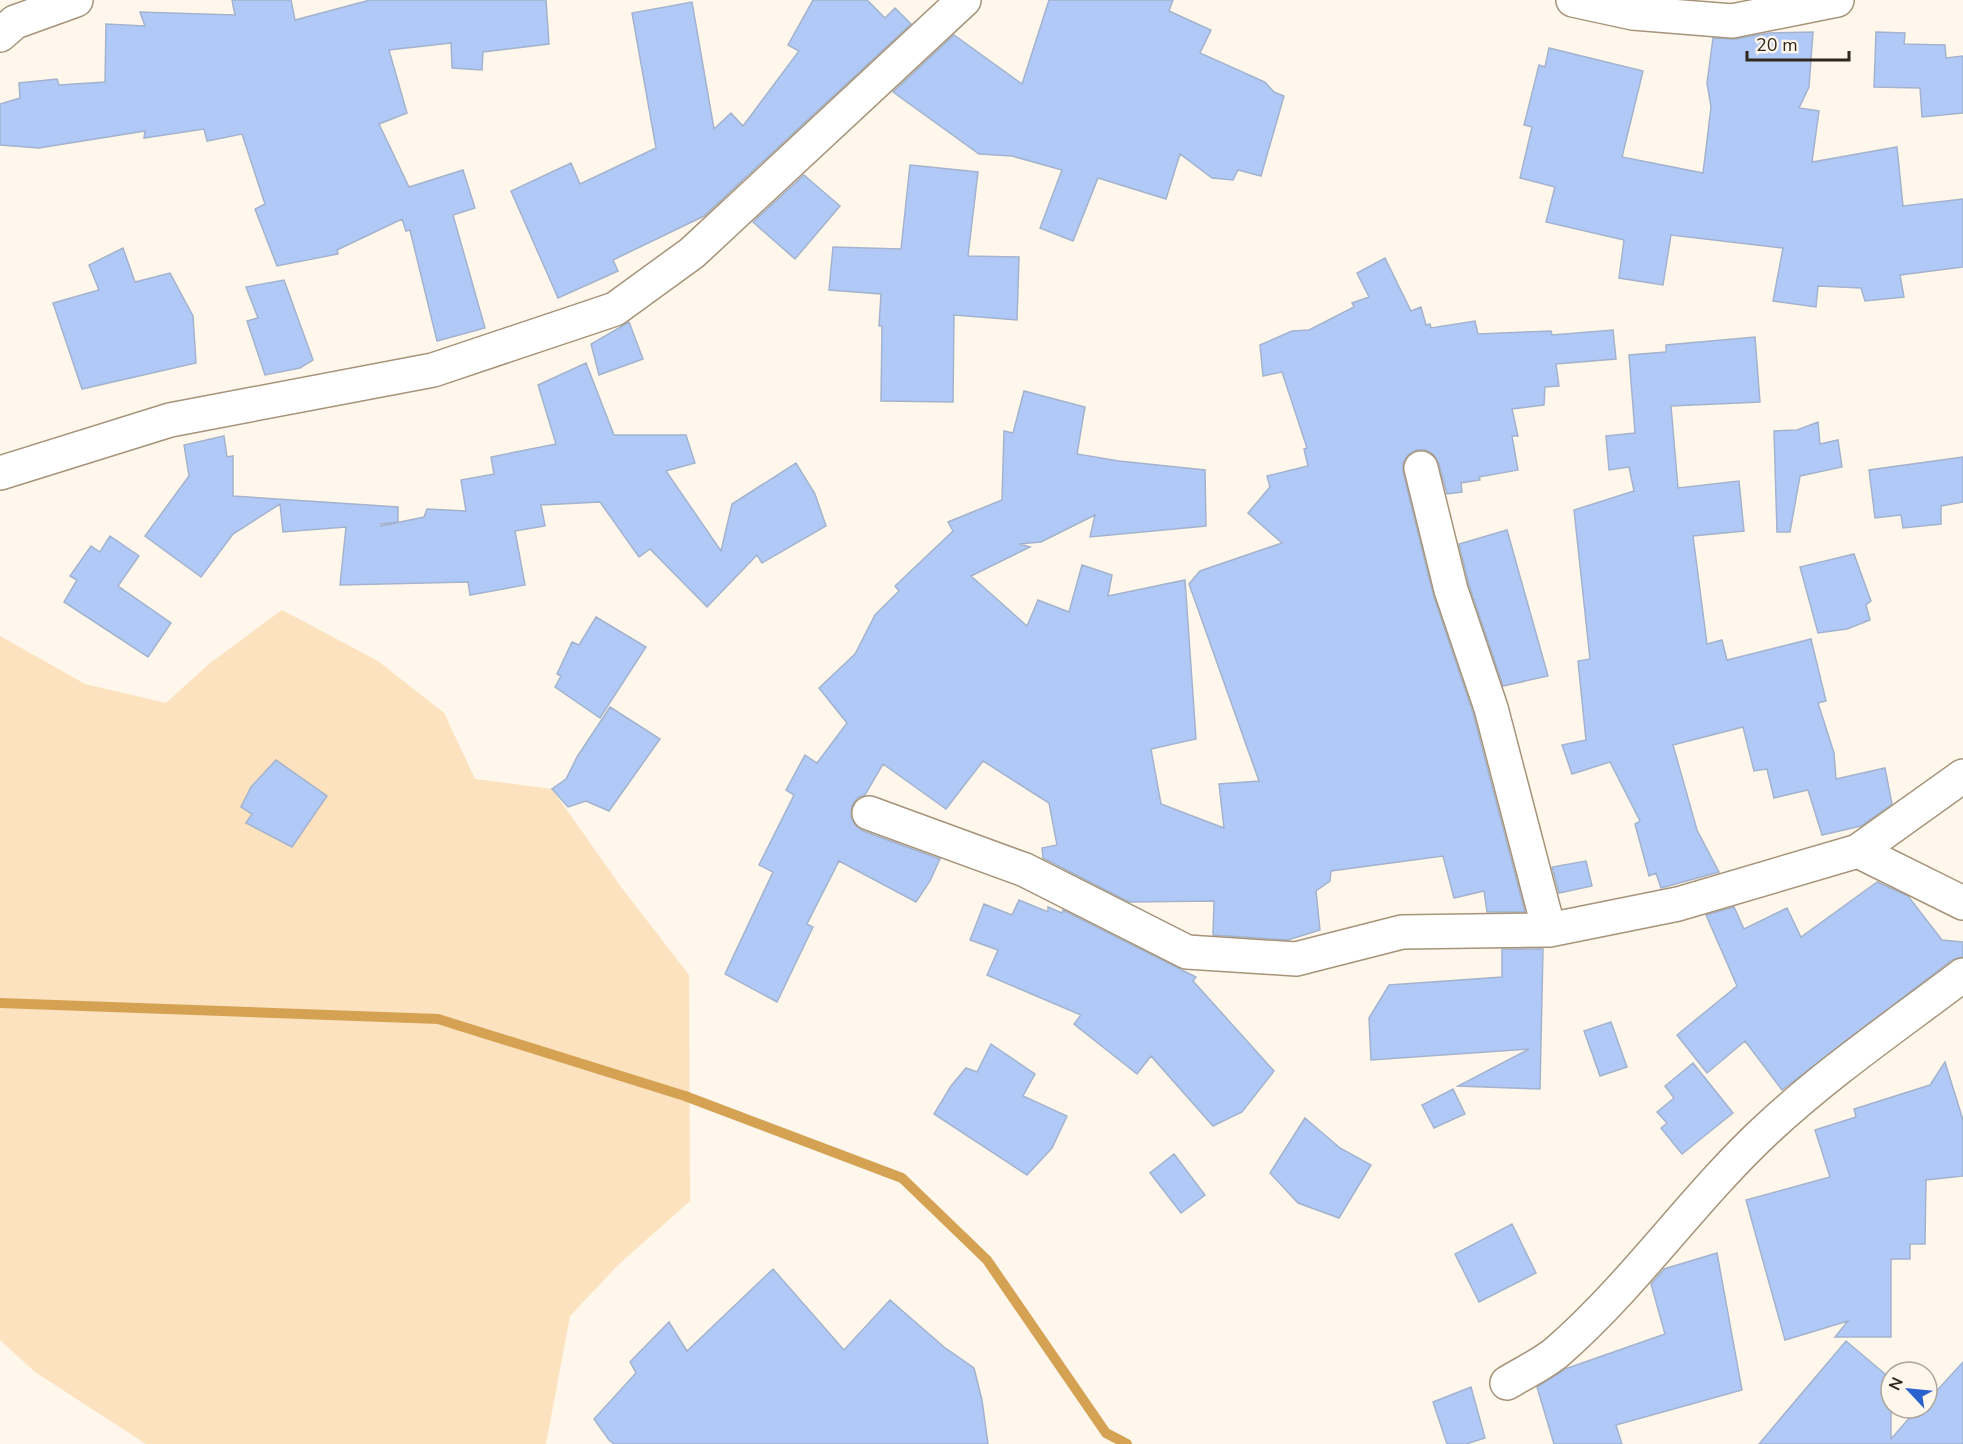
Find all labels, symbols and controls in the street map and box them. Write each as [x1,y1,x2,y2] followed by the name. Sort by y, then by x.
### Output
[1747,24,1849,62] scale bar
[1756,33,1798,57] text: 20 m
[1879,1360,1939,1420] north arrow
[1884,1374,1909,1394] text: N

